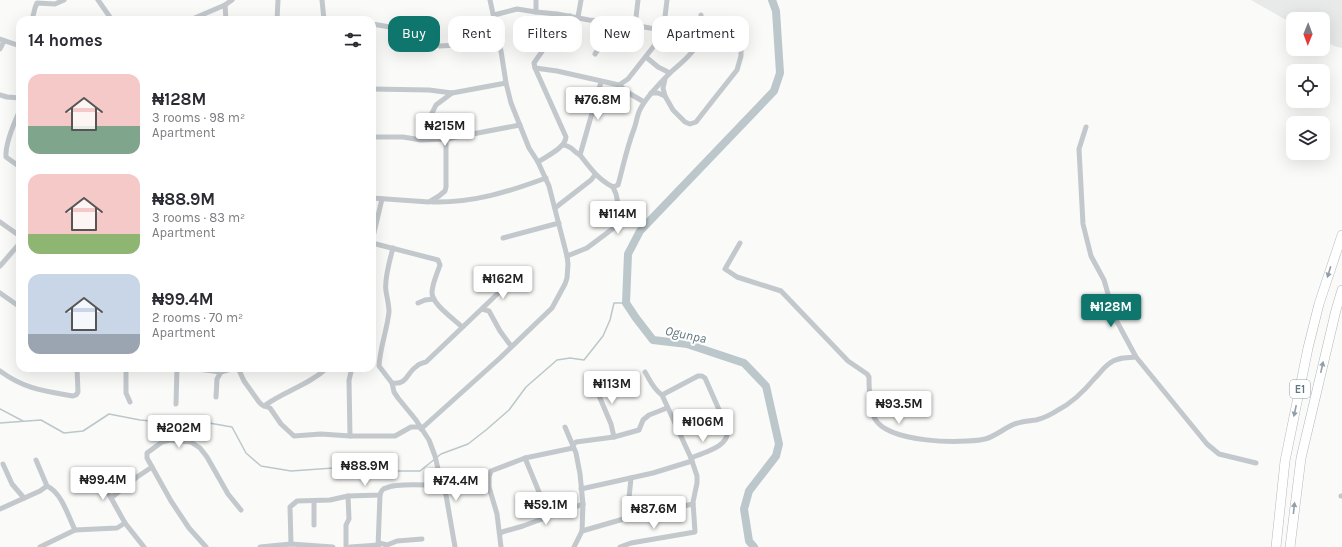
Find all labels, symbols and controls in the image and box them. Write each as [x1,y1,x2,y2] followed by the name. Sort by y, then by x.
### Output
[1286,12,1330,56] north arrow
[1286,12,1330,160] map controls
[388,16,440,52] chip: Buy
[448,16,505,52] chip: Rent
[513,16,582,52] chip: Filters
[590,16,644,52] chip: New
[652,16,749,52] chip: Apartment
[342,29,364,51] icon: filters
[28,30,103,50] text: 14 homes
[1286,64,1330,108] button: locate
[565,87,631,121] pin: ₦76.8M
[152,89,206,109] text: ₦128M
[60,90,108,138] icon: home
[575,92,621,107] text: ₦76.8M
[152,110,245,125] text: 3 rooms · 98 m²
[417,113,473,147] pin: ₦215M
[1286,116,1330,160] button: layers
[425,118,465,133] text: ₦215M
[152,125,215,140] text: Apartment
[152,189,215,209] text: ₦88.9M
[60,190,108,238] icon: home
[590,201,646,235] pin: ₦114M
[599,206,637,221] text: ₦114M
[152,210,245,225] text: 3 rooms · 83 m²
[152,225,215,240] text: Apartment
[475,266,531,300] pin: ₦162M
[1326,266,1332,278] one-way arrow
[482,271,524,286] text: ₦162M
[152,289,214,309] text: ₦99.4M
[60,290,108,338] icon: home
[1083,294,1139,328] pin: ₦128M
[1090,299,1132,314] text: ₦128M
[152,310,243,325] text: 2 rooms · 70 m²
[664,323,708,346] water label: Ogunpa
[152,325,215,340] text: Apartment
[1319,361,1325,373] one-way arrow
[584,371,640,405] pin: ₦113M
[593,376,631,391] text: ₦113M
[1290,380,1310,398] road number: E1
[866,391,932,425] pin: ₦93.5M
[875,396,923,411] text: ₦93.5M
[1292,405,1298,418] one-way arrow
[675,409,731,443] pin: ₦106M
[682,414,724,429] text: ₦106M
[151,415,207,449] pin: ₦202M
[157,420,201,435] text: ₦202M
[332,453,398,487] pin: ₦88.9M
[341,458,389,473] text: ₦88.9M
[70,467,136,501] pin: ₦99.4M
[423,468,489,502] pin: ₦74.4M
[79,472,127,487] text: ₦99.4M
[433,473,479,488] text: ₦74.4M
[513,492,579,526] pin: ₦59.1M
[621,496,687,530] pin: ₦87.6M
[524,497,568,512] text: ₦59.1M
[631,501,677,516] text: ₦87.6M
[1291,502,1297,514] one-way arrow

